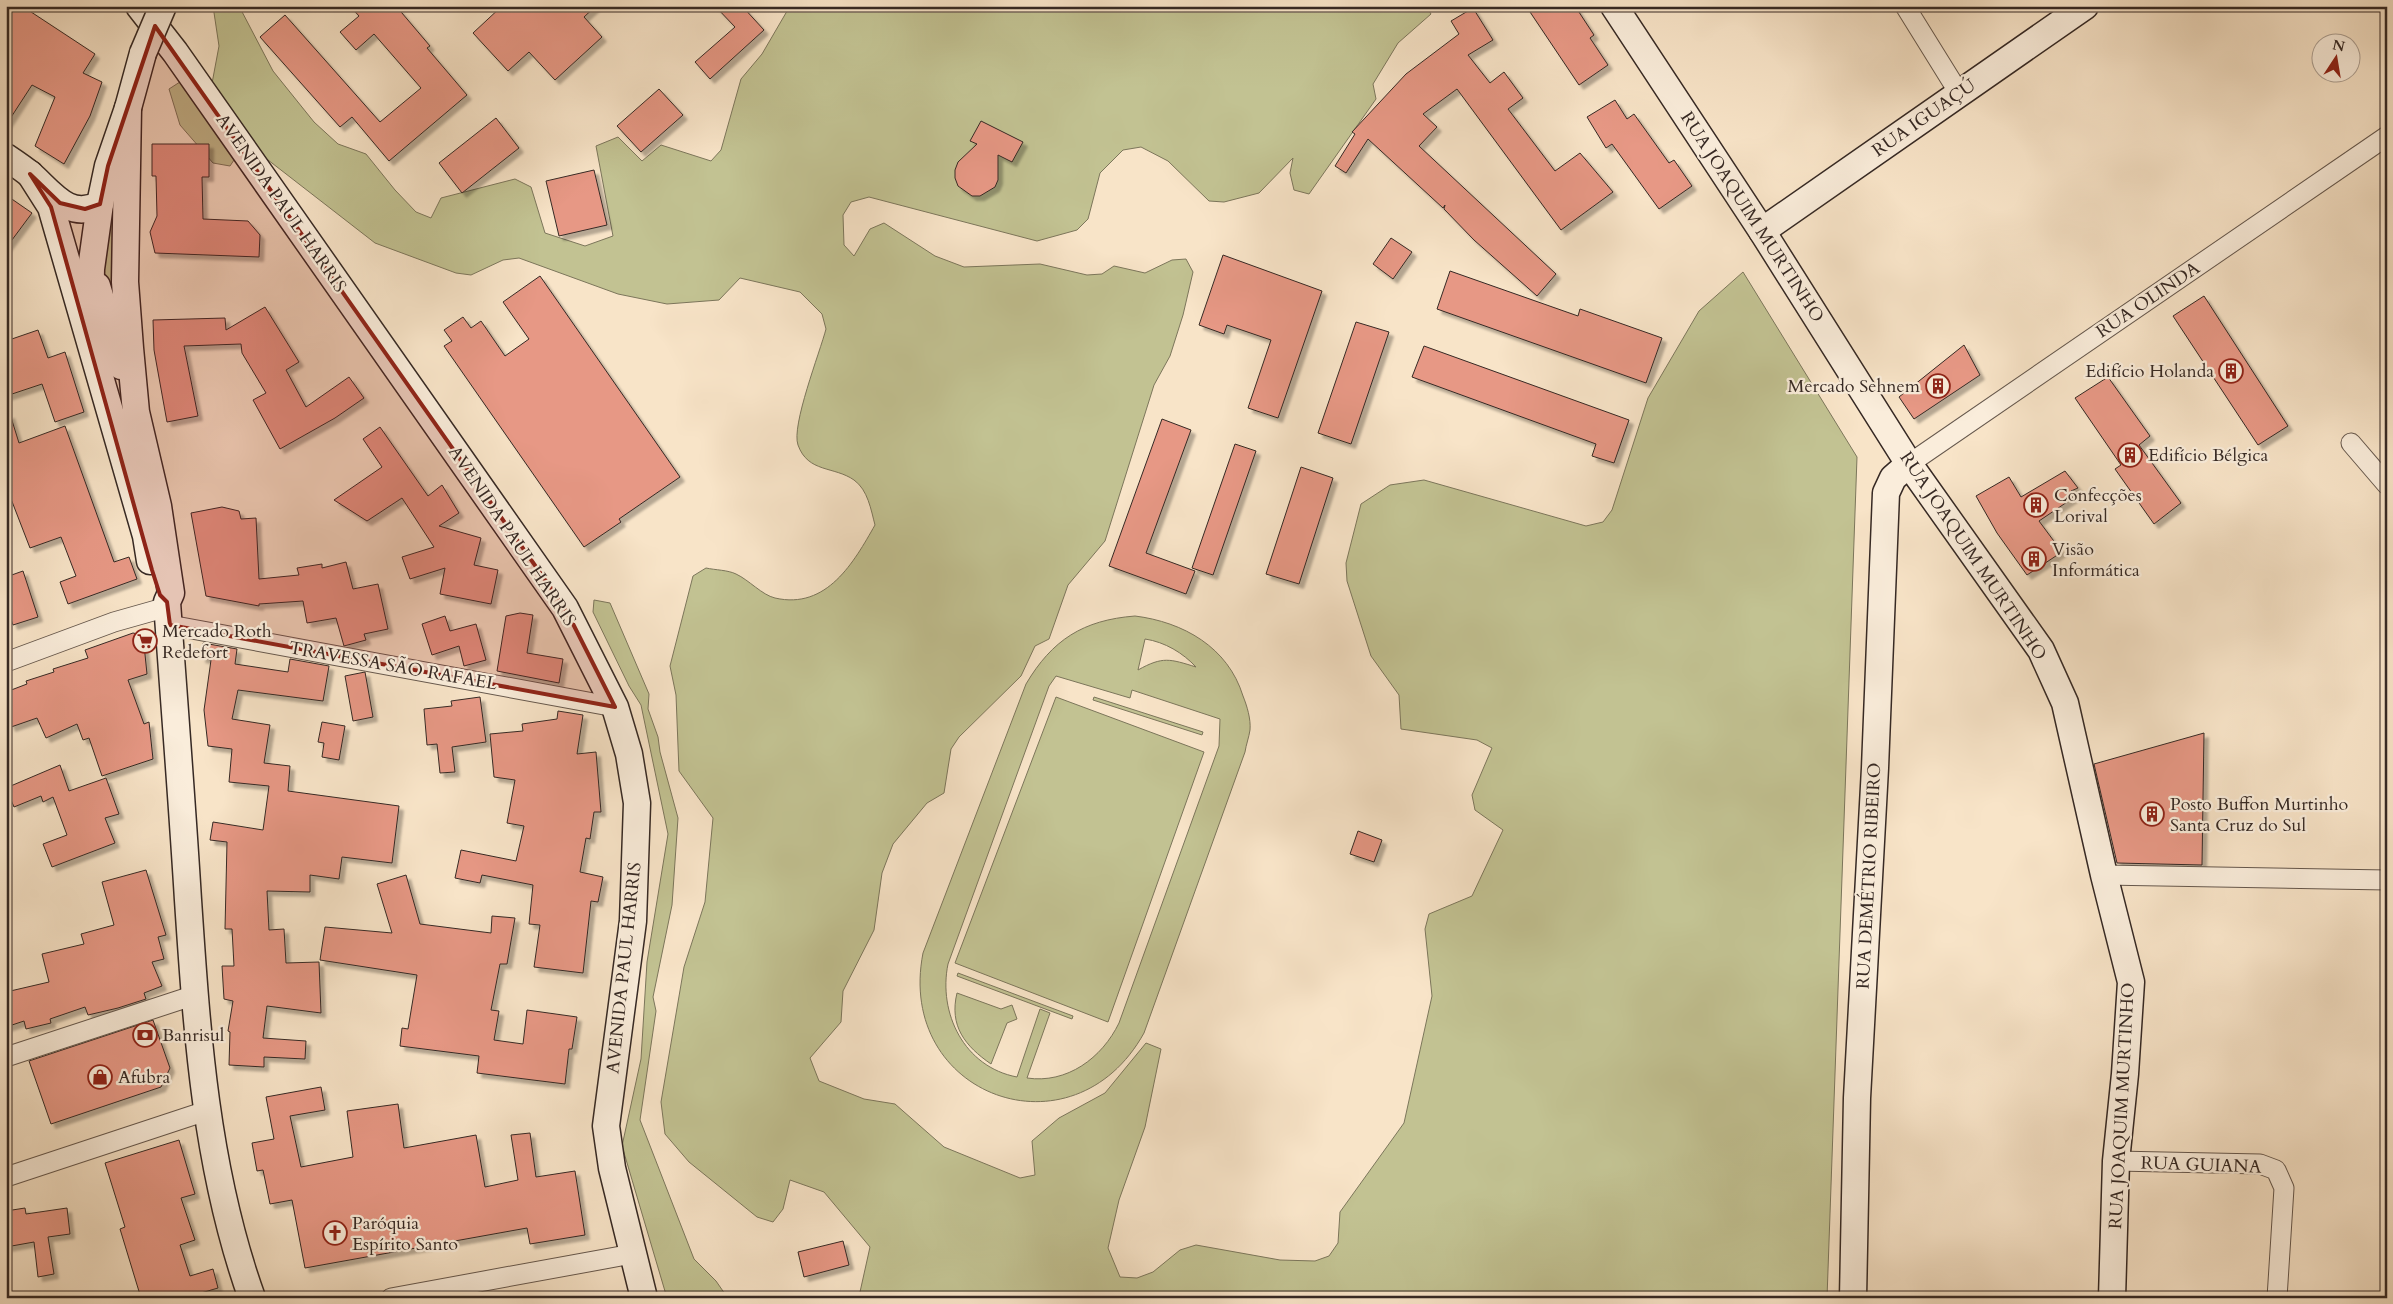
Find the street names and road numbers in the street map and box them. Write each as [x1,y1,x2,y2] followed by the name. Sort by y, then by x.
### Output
[1867,73,1981,163] street label: RUA IGUAÇÚ
[1674,107,1830,327] street label: RUA JOAQUIM MURTINHO
[210,109,352,297] street label: AVENIDA PAUL HARRIS
[2091,256,2205,344] street label: RUA OLINDA
[442,441,582,631] street label: AVENIDA PAUL HARRIS
[1894,447,2052,665] street label: RUA JOAQUIM MURTINHO
[287,635,499,697] street label: TRAVESSA SÃO RAFAEL
[1851,762,1887,990] street label: RUA DEMÉTRIO RIBEIRO
[600,861,648,1075] street label: AVENIDA PAUL HARRIS
[2103,982,2141,1230] street label: RUA JOAQUIM MURTINHO
[2140,1150,2262,1180] street label: RUA GUIANA

